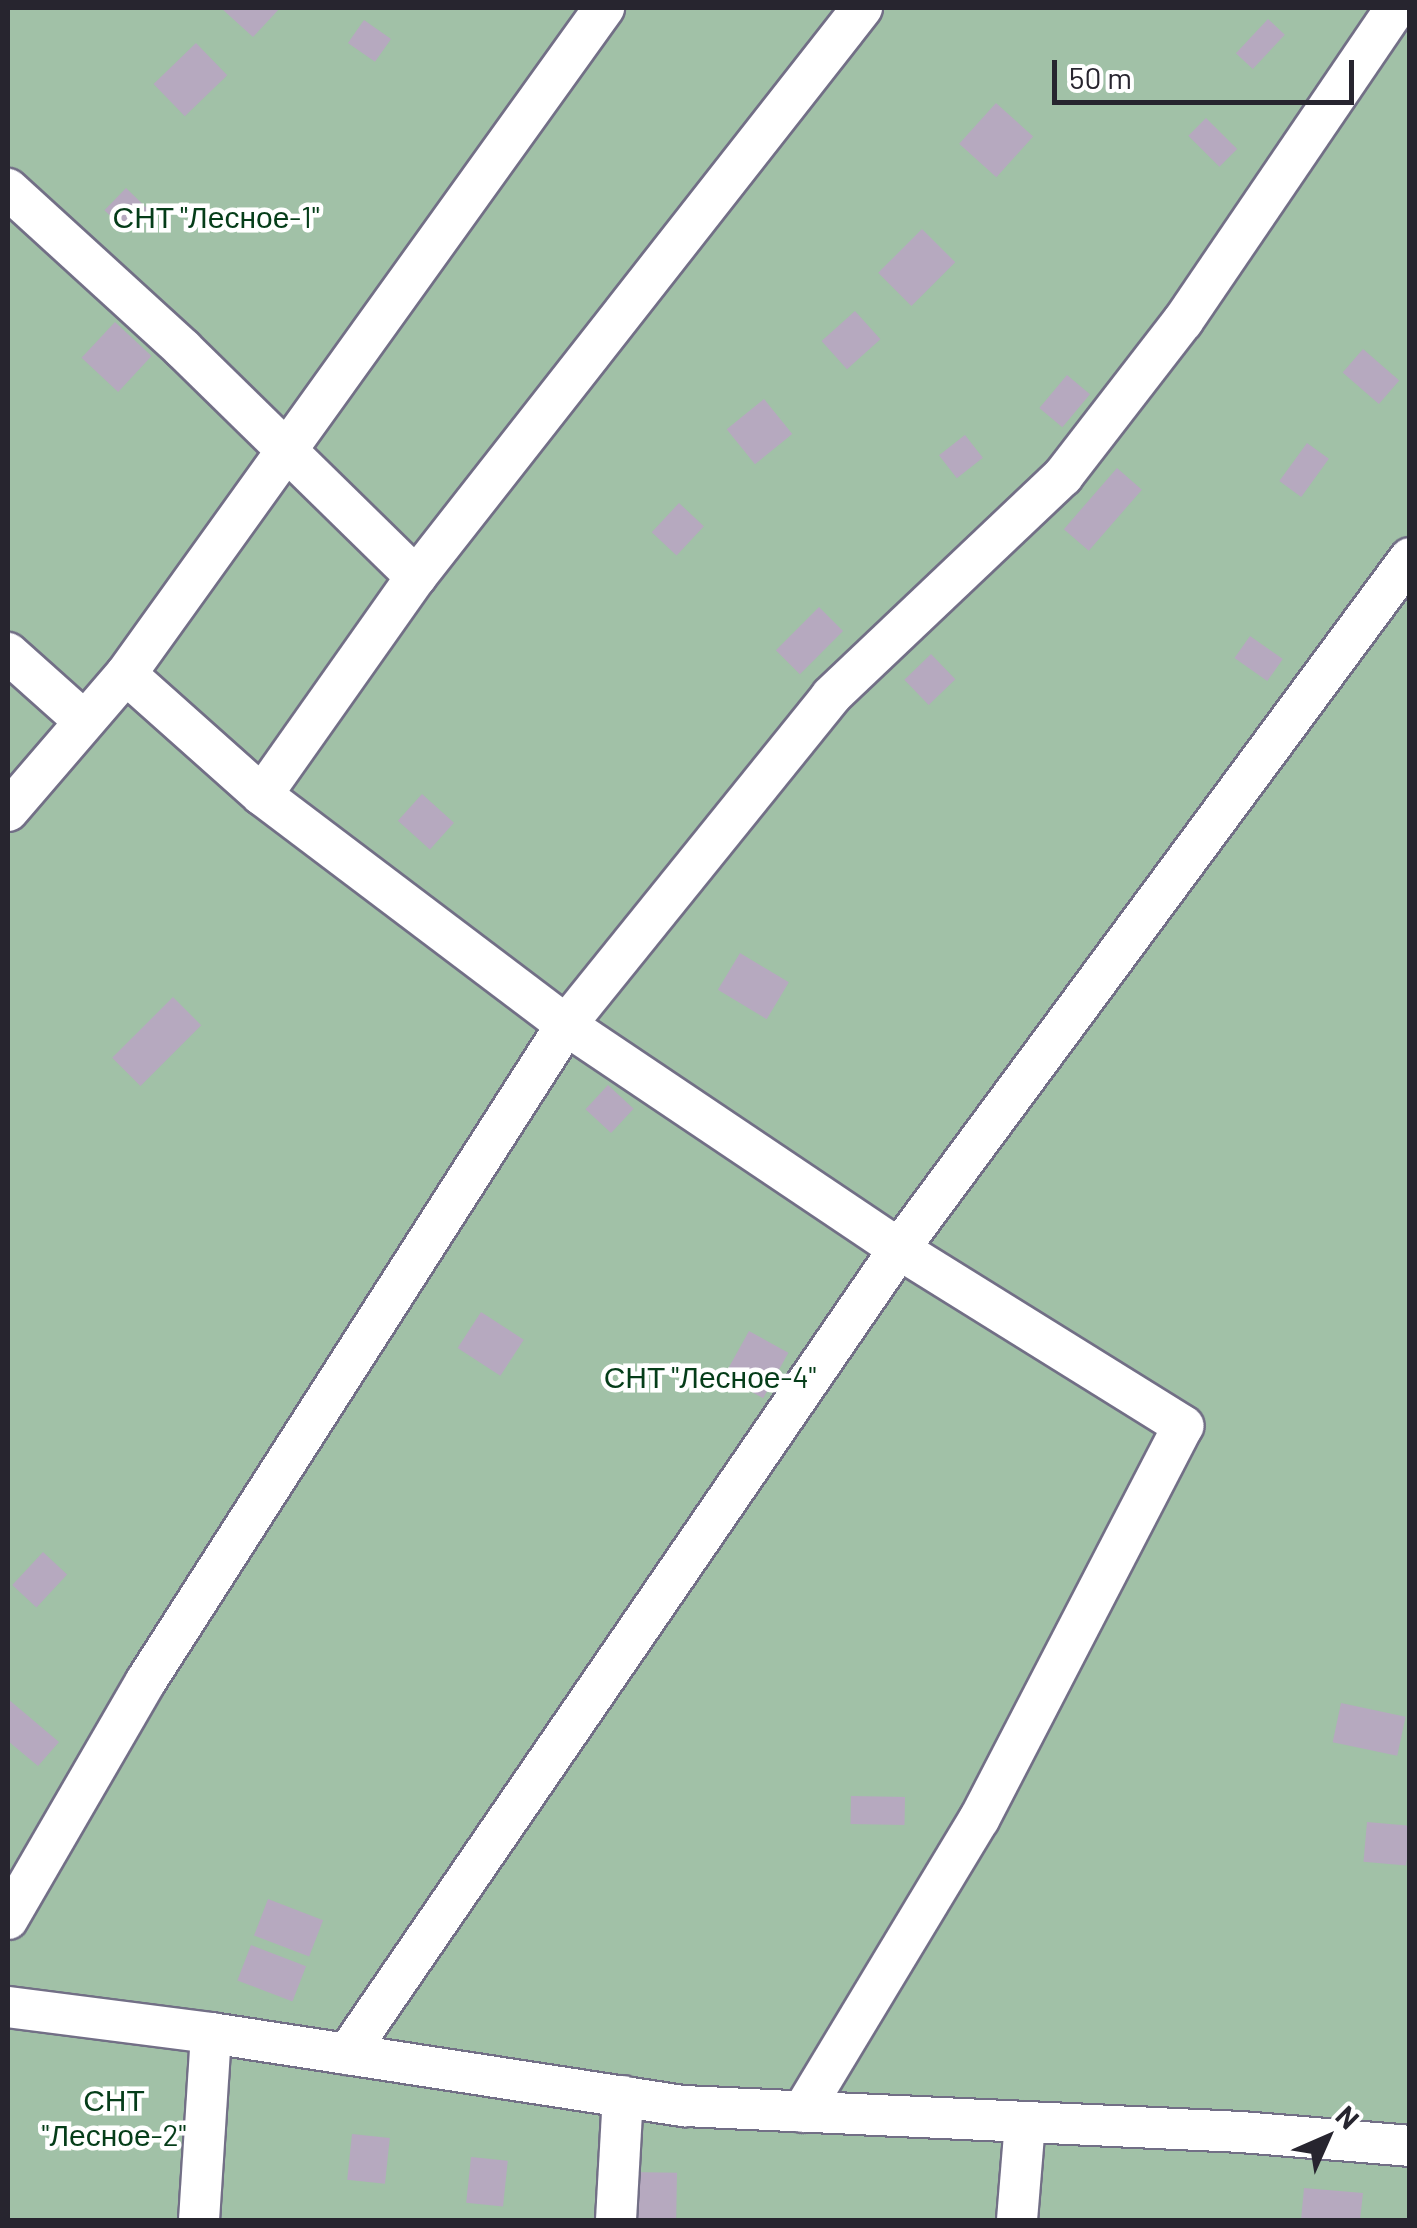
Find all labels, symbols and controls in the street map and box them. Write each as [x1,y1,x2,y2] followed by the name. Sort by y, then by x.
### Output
[1057,40,1360,102] scale bar
[1069,59,1132,95] text: 50 m
[112,198,320,234] park label: СНТ "Лесное-1"
[604,1358,816,1394] park label: СНТ "Лесное-4"
[42,2081,186,2152] park label: СНТ "Лесное-2"
[1277,2088,1377,2188] north arrow
[1330,2098,1367,2135] text: N

